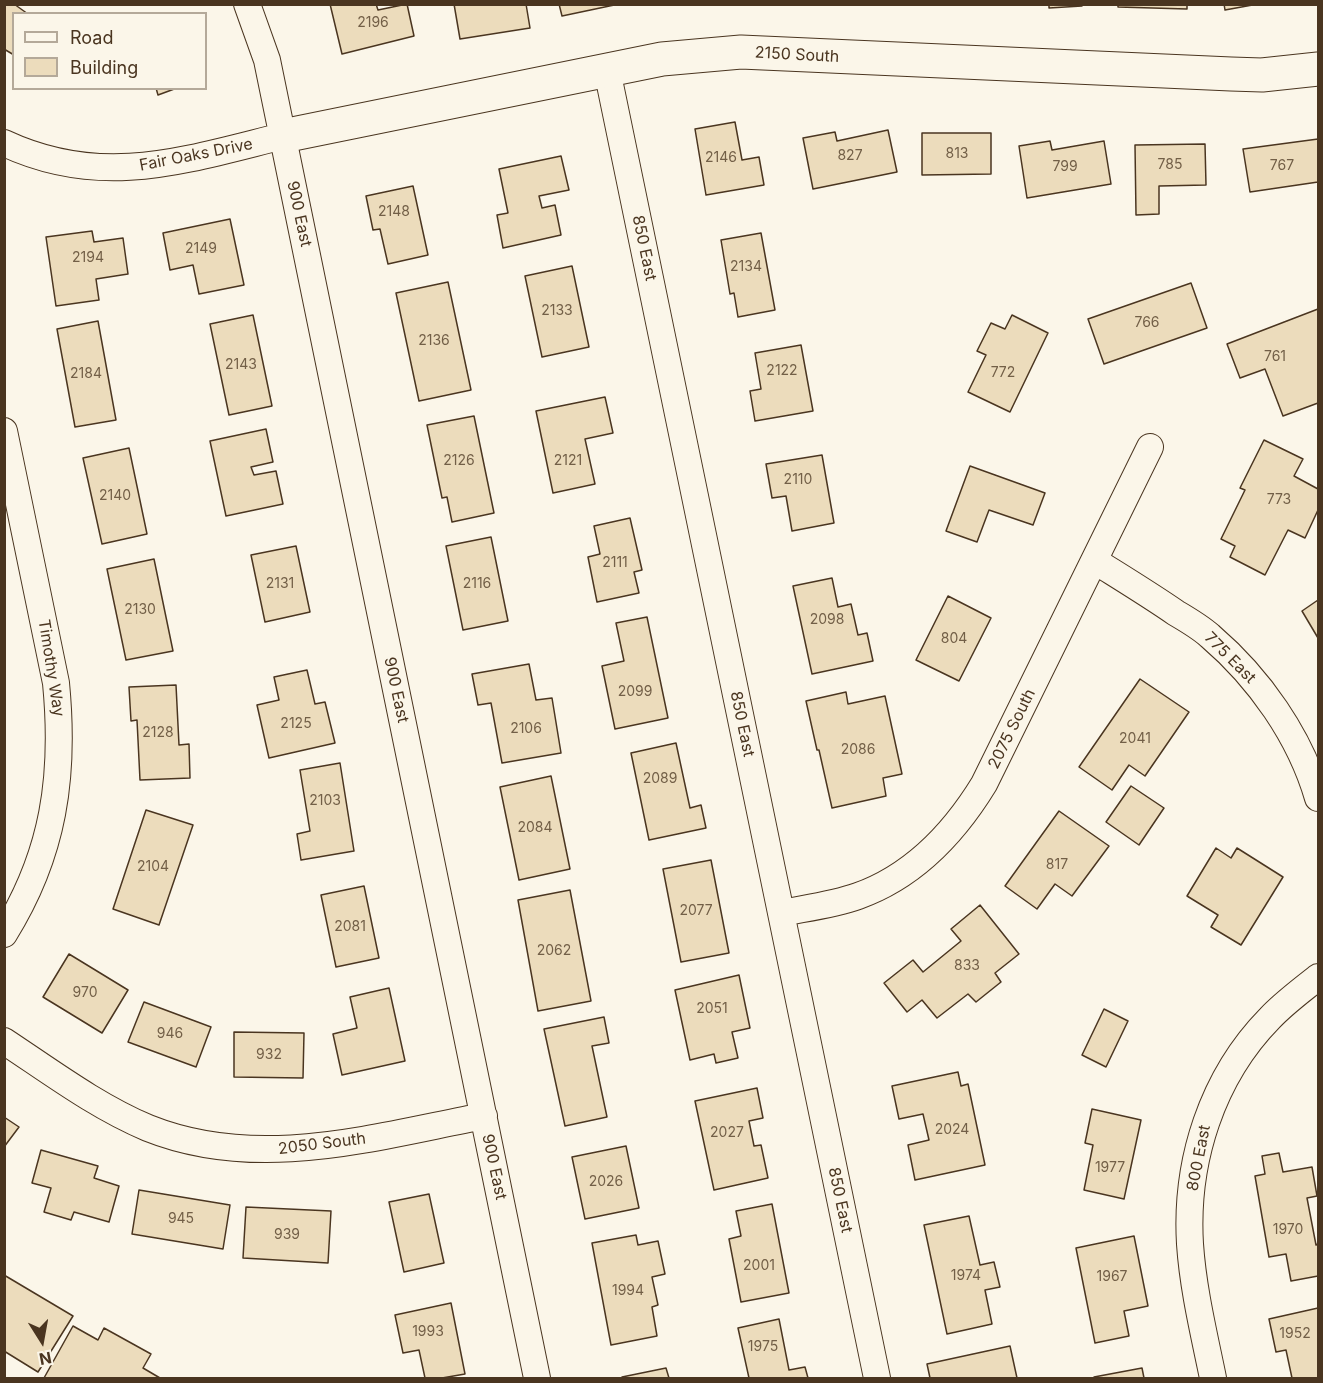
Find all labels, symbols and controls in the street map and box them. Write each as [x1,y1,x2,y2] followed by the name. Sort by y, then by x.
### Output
[12,12,207,90] legend
[357,15,389,31] house number: 2196
[70,27,113,48] text: Road
[754,43,840,67] street label: 2150 South
[70,57,138,78] text: Building
[138,135,254,175] street label: Fair Oaks Drive
[945,146,969,162] house number: 813
[837,148,863,164] house number: 827
[705,150,737,166] house number: 2146
[1158,157,1182,173] house number: 785
[1270,158,1294,174] house number: 767
[1052,159,1078,175] house number: 799
[283,179,315,249] street label: 900 East
[378,204,410,220] house number: 2148
[628,213,660,283] street label: 850 East
[185,241,217,257] house number: 2149
[72,250,104,266] house number: 2194
[730,259,762,275] house number: 2134
[541,303,573,319] house number: 2133
[1134,315,1160,331] house number: 766
[418,333,450,349] house number: 2136
[1264,349,1286,365] house number: 761
[225,357,257,373] house number: 2143
[766,363,798,379] house number: 2122
[991,365,1015,381] house number: 772
[70,366,102,382] house number: 2184
[443,453,475,469] house number: 2126
[554,453,582,469] house number: 2121
[784,472,812,488] house number: 2110
[99,488,131,504] house number: 2140
[1267,492,1291,508] house number: 773
[602,555,628,571] house number: 2111
[266,576,294,592] house number: 2131
[463,576,491,592] house number: 2116
[124,602,156,618] house number: 2130
[810,612,844,628] house number: 2098
[34,618,68,718] street label: Timothy Way
[1200,628,1260,688] street label: 775 East
[941,631,967,647] house number: 804
[380,655,412,725] street label: 900 East
[618,684,652,700] house number: 2099
[984,686,1040,772] street label: 2075 South
[726,689,758,759] street label: 850 East
[280,716,312,732] house number: 2125
[510,721,542,737] house number: 2106
[142,725,174,741] house number: 2128
[1119,731,1151,747] house number: 2041
[841,742,875,758] house number: 2086
[643,771,677,787] house number: 2089
[309,793,341,809] house number: 2103
[517,820,553,836] house number: 2084
[1046,857,1068,873] house number: 817
[137,859,169,875] house number: 2104
[679,903,713,919] house number: 2077
[334,919,366,935] house number: 2081
[537,943,571,959] house number: 2062
[954,958,980,974] house number: 833
[73,985,97,1001] house number: 970
[696,1001,728,1017] house number: 2051
[157,1026,183,1042] house number: 946
[256,1047,282,1063] house number: 932
[935,1122,969,1138] house number: 2024
[1183,1123,1215,1193] street label: 800 East
[710,1125,744,1141] house number: 2027
[277,1129,367,1159] street label: 2050 South
[478,1132,510,1202] street label: 900 East
[1095,1160,1125,1176] house number: 1977
[824,1165,856,1235] street label: 850 East
[589,1174,623,1190] house number: 2026
[168,1211,194,1227] house number: 945
[1273,1222,1303,1238] house number: 1970
[274,1227,300,1243] house number: 939
[743,1258,775,1274] house number: 2001
[951,1268,981,1284] house number: 1974
[1097,1269,1127,1285] house number: 1967
[612,1283,644,1299] house number: 1994
[12,1311,72,1371] north arrow
[412,1324,444,1340] house number: 1993
[1279,1326,1311,1342] house number: 1952
[748,1339,778,1355] house number: 1975
[38,1348,53,1370] text: N

